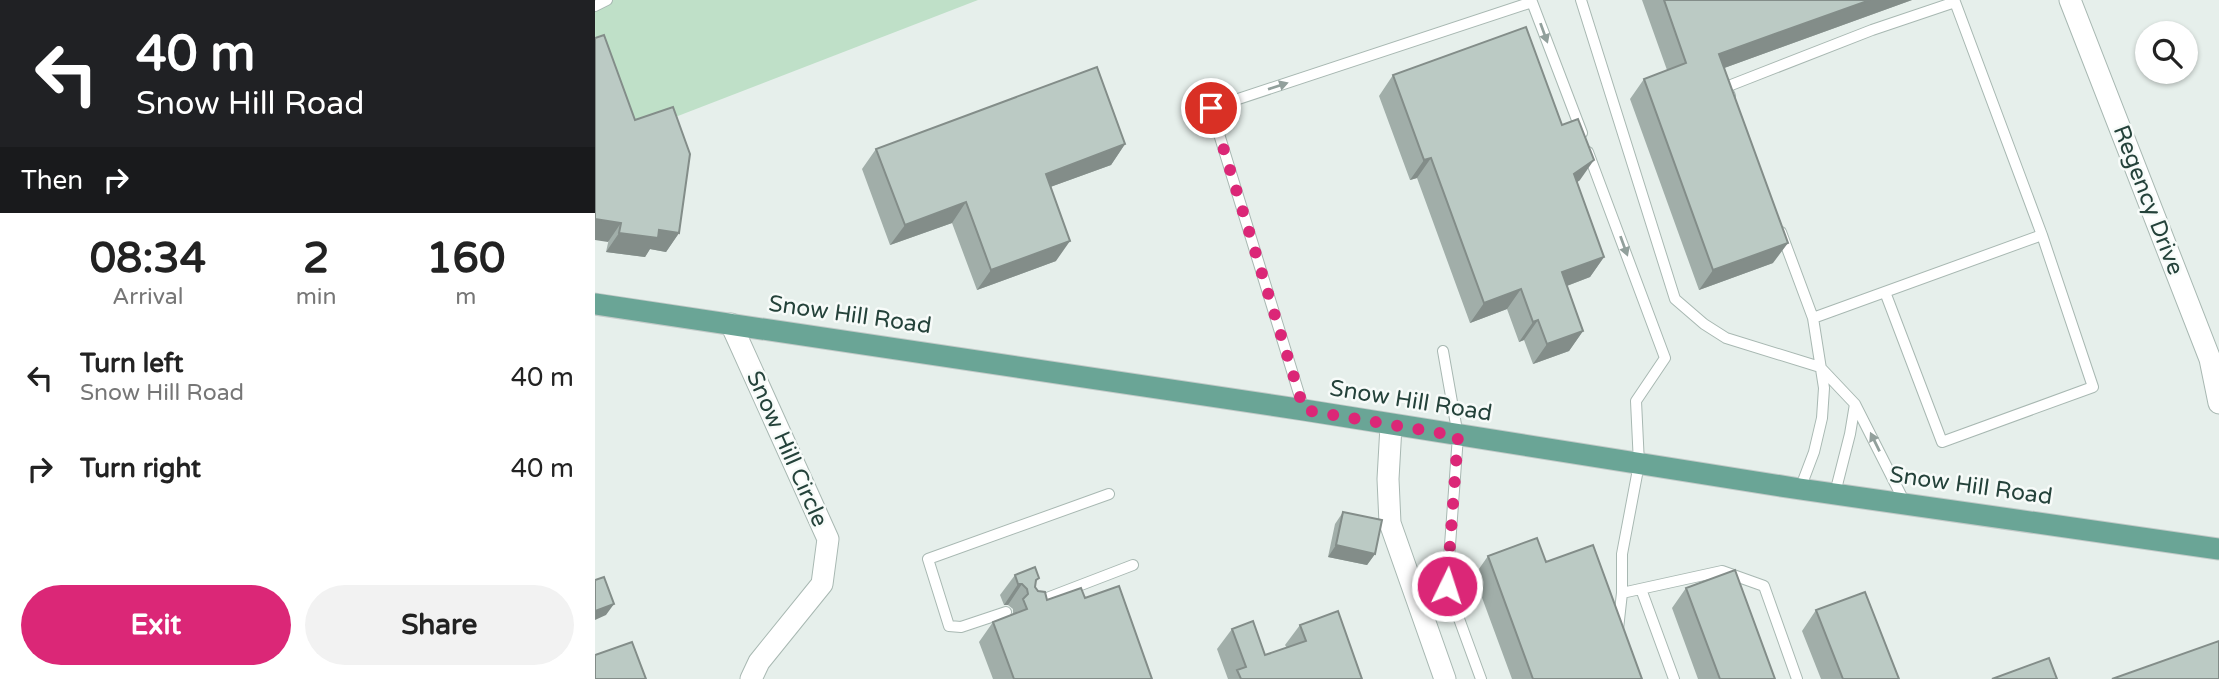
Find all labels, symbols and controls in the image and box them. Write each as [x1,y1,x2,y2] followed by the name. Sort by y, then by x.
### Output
[2135,21,2198,84] map controls
[2135,21,2198,84] button: search
[1539,22,1550,43] one-way arrow
[136,25,255,84] text: 40 m
[21,28,112,119] icon: left
[1181,78,1241,138] pin
[1268,80,1289,91] one-way arrow
[136,85,364,123] text: Snow Hill Road
[1192,89,1230,127] icon: arrive
[2107,121,2189,279] street label: Regency Drive
[97,161,135,199] icon: right
[21,165,83,196] text: Then
[90,233,206,284] text: 08:34
[303,233,329,284] text: 2
[426,233,505,284] text: 160
[1618,235,1629,256] one-way arrow
[112,283,183,311] text: Arrival
[296,283,337,311] text: min
[455,283,476,311] text: m
[767,290,933,340] street label: Snow Hill Road
[80,348,183,379] text: Turn left
[21,359,59,397] icon: left
[511,362,574,393] text: 40 m
[740,367,834,531] street label: Snow Hill Circle
[1328,374,1494,428] street label: Snow Hill Road
[80,379,244,407] text: Snow Hill Road
[1869,432,1881,452] one-way arrow
[21,450,59,488] icon: right
[80,453,201,484] text: Turn right
[511,453,574,484] text: 40 m
[1888,461,2054,511] street label: Snow Hill Road
[1410,549,1484,623] position arrow
[21,585,291,665] button: Exit
[305,585,574,665] button: Share

